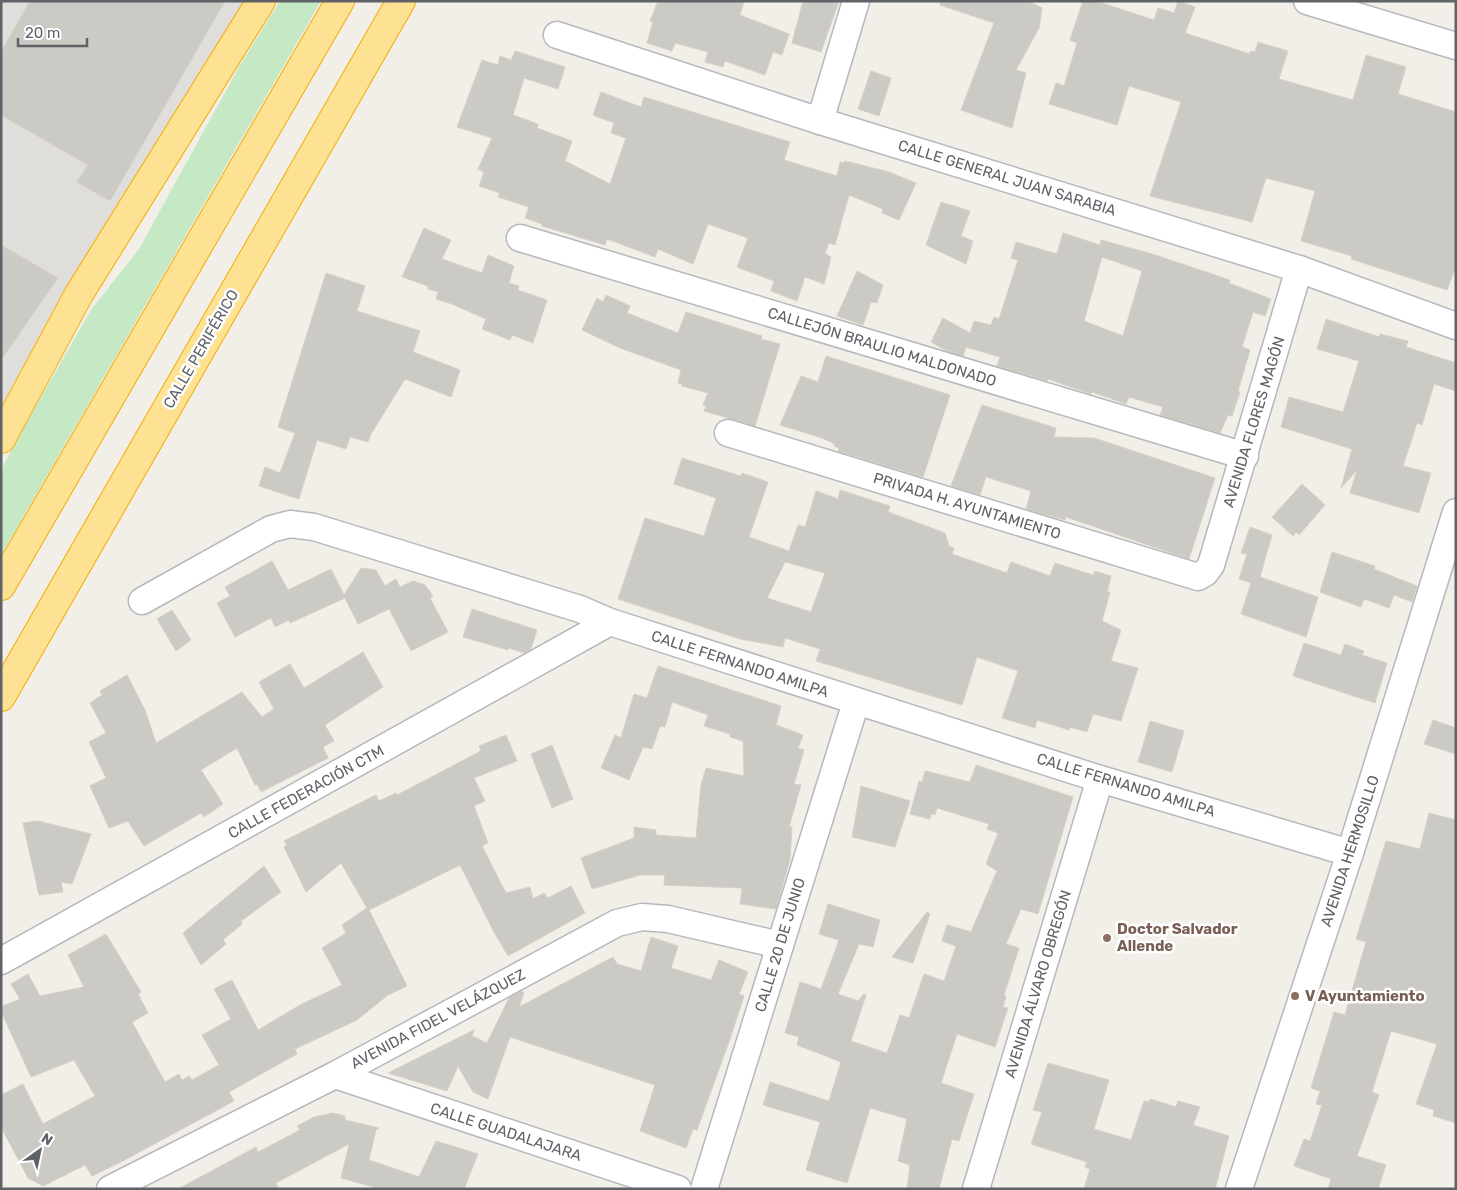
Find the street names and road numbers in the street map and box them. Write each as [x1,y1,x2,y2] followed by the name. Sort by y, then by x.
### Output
[896,136,1118,220] street label: CALLE GENERAL JUAN SARABIA
[160,286,242,412] street label: CALLE PERIFÉRICO
[766,304,998,390] street label: CALLEJÓN BRAULIO MALDONADO
[1219,334,1289,510] street label: AVENIDA FLORES MAGÓN
[871,469,1063,543] street label: PRIVADA H. AYUNTAMIENTO
[649,627,831,701] street label: CALLE FERNANDO AMILPA
[225,742,387,842] street label: CALLE FEDERACIÓN CTM
[1035,749,1217,821] street label: CALLE FERNANDO AMILPA
[1317,773,1383,929] street label: AVENIDA HERMOSILLO
[751,876,809,1014] street label: CALLE 20 DE JUNIO
[1001,888,1075,1080] street label: AVENIDA ÁLVARO OBREGÓN
[348,965,528,1073] street label: AVENIDA FIDEL VELÁZQUEZ
[428,1099,584,1165] street label: CALLE GUADALAJARA

